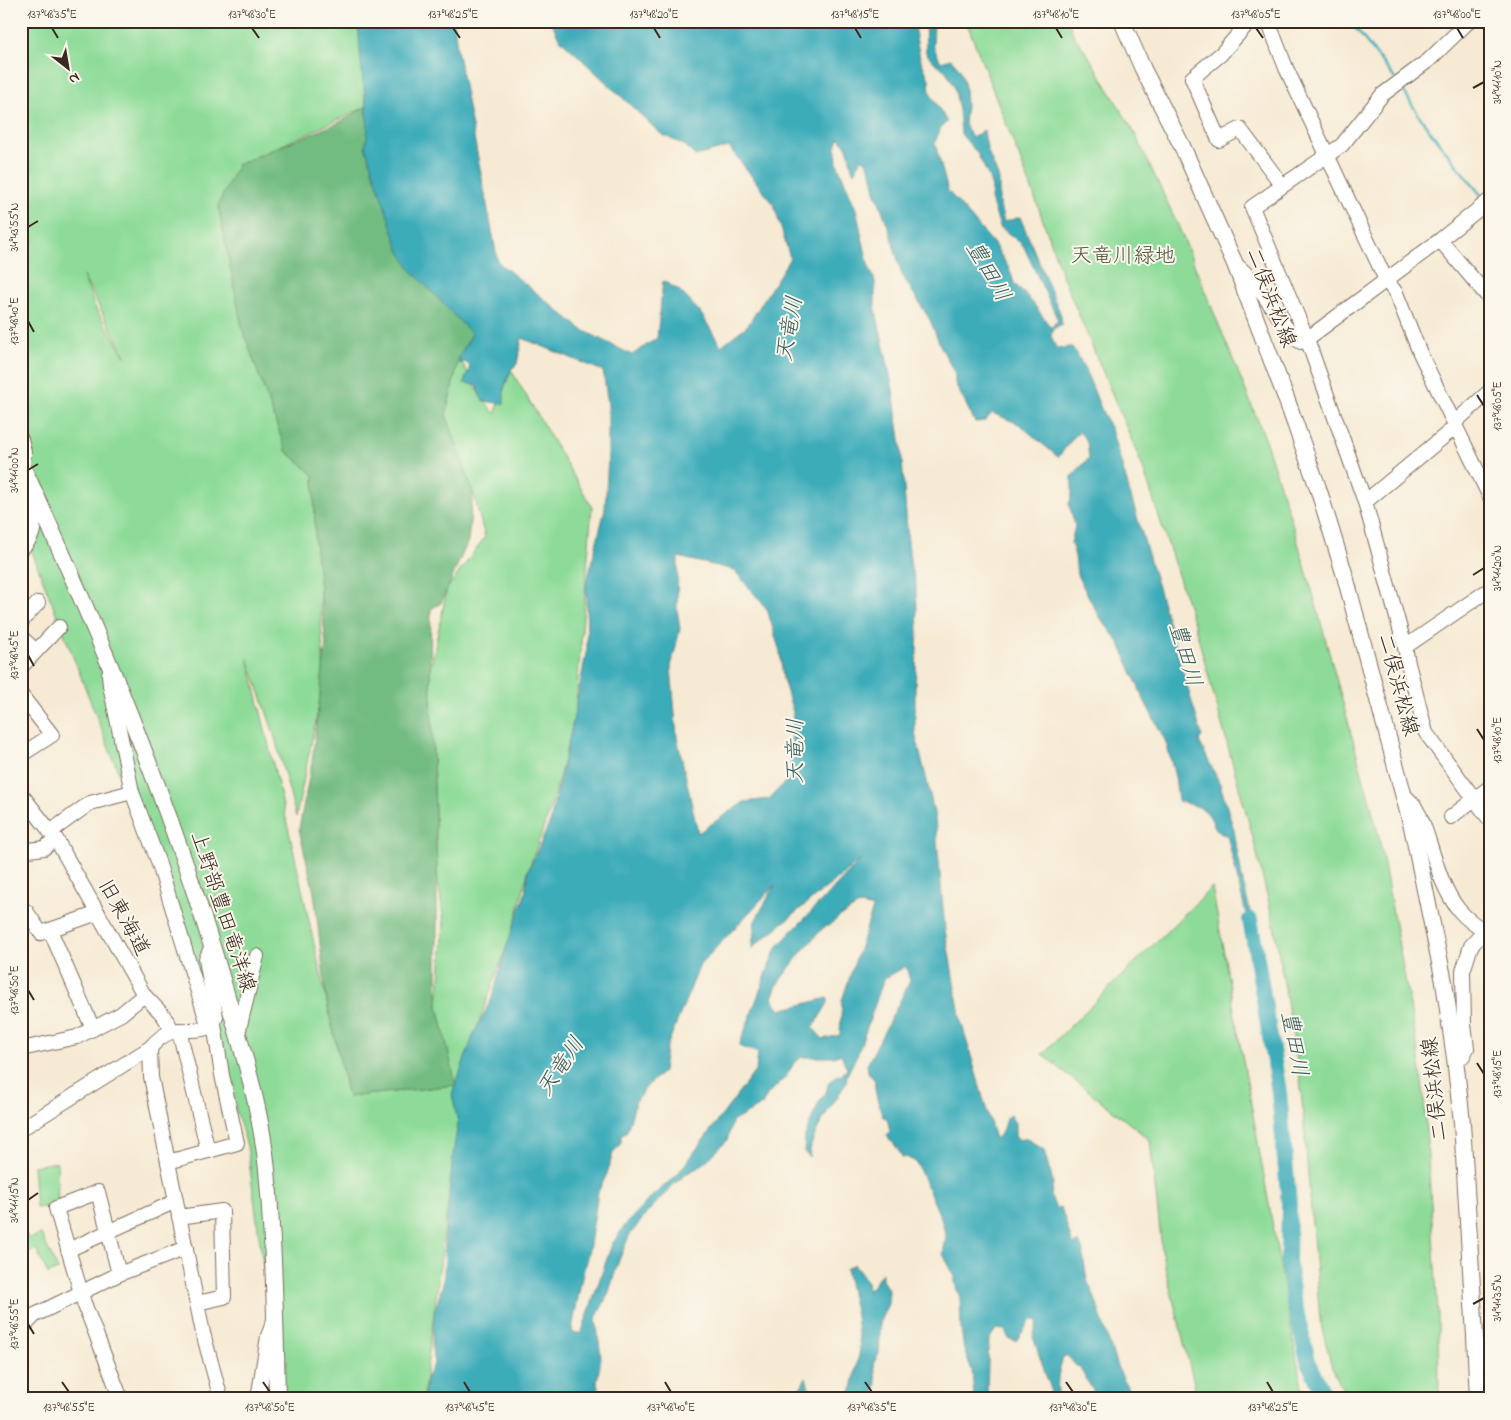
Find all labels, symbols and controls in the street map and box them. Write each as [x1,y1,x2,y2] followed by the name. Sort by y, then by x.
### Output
[27,6,77,24] text: 137°48'35"E
[228,6,276,24] text: 137°48'30"E
[428,6,478,24] text: 137°48'25"E
[630,6,678,24] text: 137°48'20"E
[831,6,879,24] text: 137°48'15"E
[1033,6,1079,24] text: 137°48'10"E
[1231,6,1281,24] text: 137°48'05"E
[1433,6,1481,24] text: 137°48'00"E
[42,42,92,92] north arrow
[1489,60,1507,104] text: 34°44'10"N
[64,66,83,89] text: N
[6,203,24,251] text: 34°43'55"N
[957,235,1017,309] water label: 豊田川
[1071,242,1176,272] park label: 天竜川緑地
[1237,244,1303,352] street label: 二俣浜松線
[770,294,812,364] water label: 天竜川
[6,297,24,345] text: 137°48'40"E
[1489,381,1507,431] text: 137°48'05"E
[6,447,24,493] text: 34°44'00"N
[1489,545,1507,591] text: 34°44'20"N
[1160,619,1208,691] water label: 豊田川
[6,630,24,680] text: 137°48'45"E
[1369,630,1425,740] street label: 二俣浜松線
[1489,717,1507,763] text: 137°48'10"E
[781,718,813,784] water label: 天竜川
[182,827,262,997] street label: 上野部豊田竜洋線
[90,874,156,962] street label: 旧東海道
[6,965,24,1015] text: 137°48'50"E
[1272,1009,1314,1079] water label: 豊田川
[530,1031,594,1103] water label: 天竜川
[1416,1035,1456,1143] street label: 二俣浜松線
[1489,1050,1507,1098] text: 137°48'15"E
[6,1177,24,1223] text: 34°44'15"N
[1489,1275,1507,1322] text: 34°44'35"N
[6,1298,24,1350] text: 137°48'55"E
[43,1399,95,1417] text: 137°48'55"E
[245,1399,295,1417] text: 137°48'50"E
[445,1399,495,1417] text: 137°48'45"E
[647,1399,695,1417] text: 137°48'40"E
[847,1399,897,1417] text: 137°48'35"E
[1049,1399,1097,1417] text: 137°48'30"E
[1248,1399,1298,1417] text: 137°48'25"E

